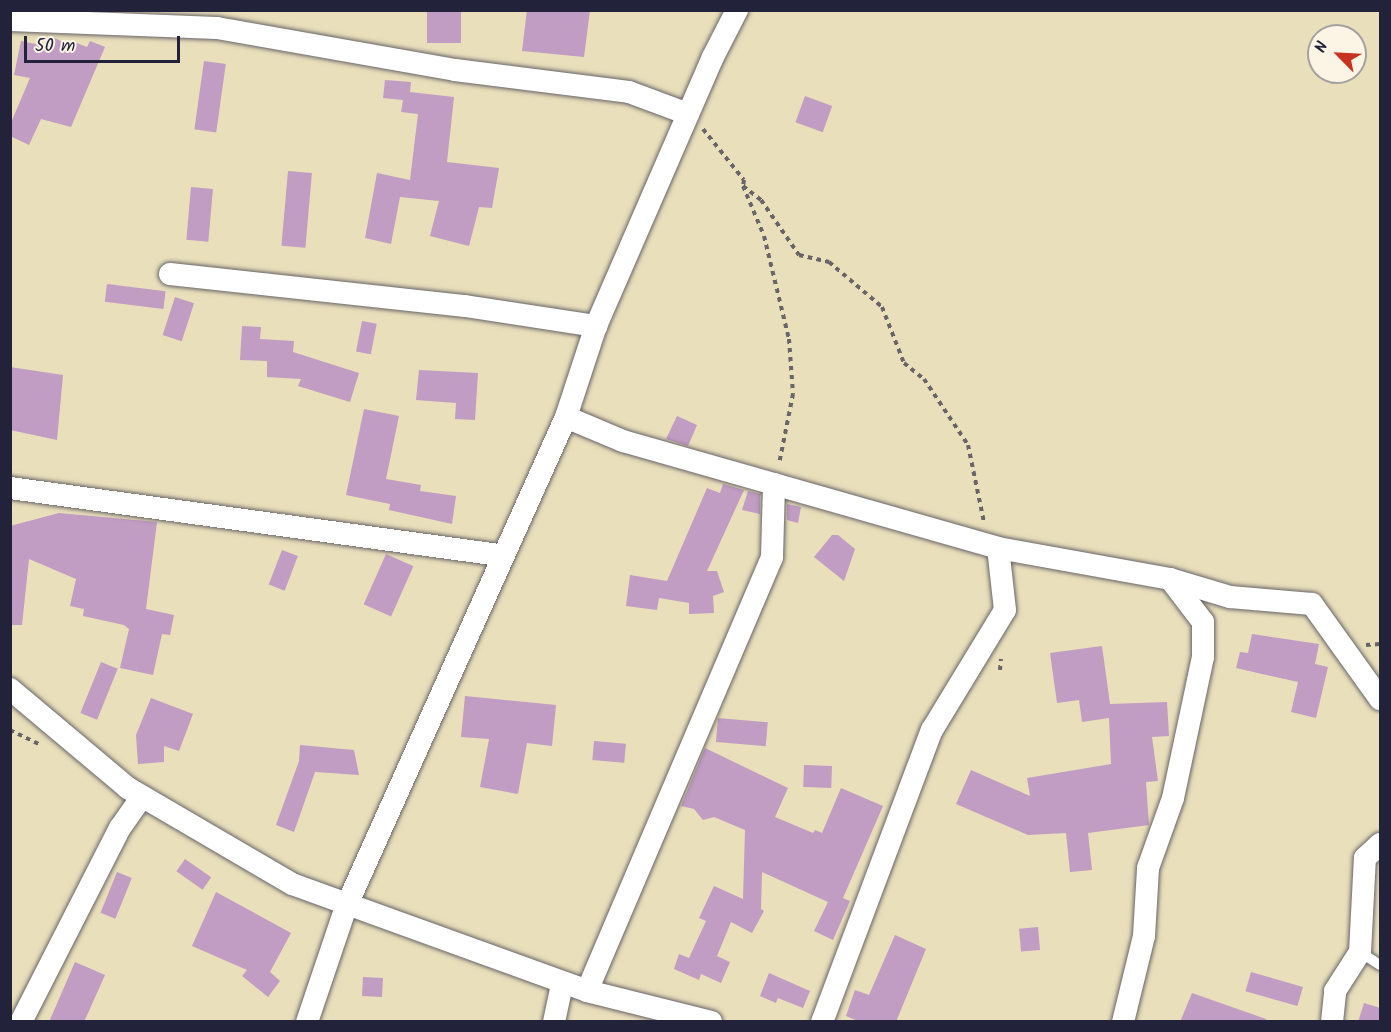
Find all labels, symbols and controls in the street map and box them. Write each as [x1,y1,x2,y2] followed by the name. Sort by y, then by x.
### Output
[27,24,183,62] scale bar
[1307,24,1367,84] north arrow
[35,32,75,61] text: 50 m
[1308,38,1335,57] text: N

